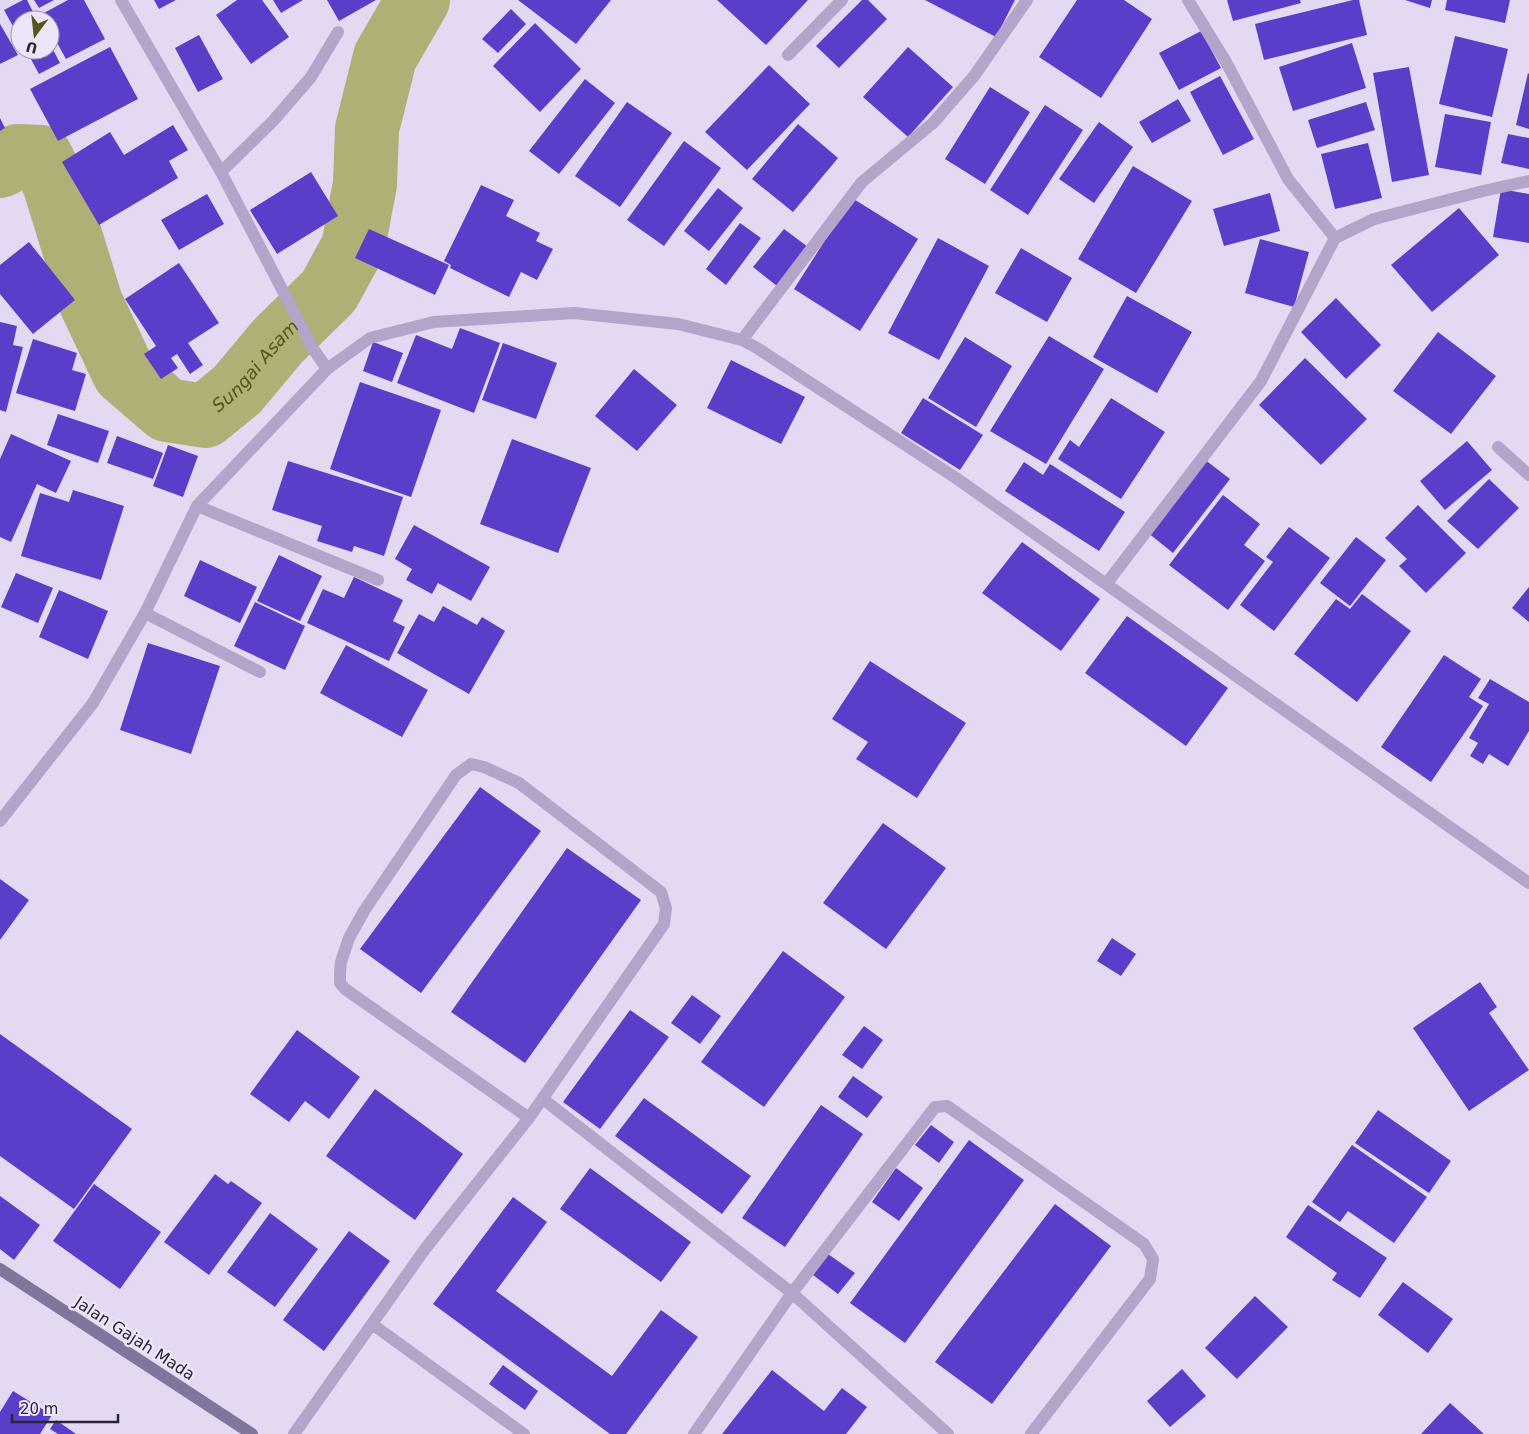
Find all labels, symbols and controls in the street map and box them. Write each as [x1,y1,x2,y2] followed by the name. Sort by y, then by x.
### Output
[10,10,60,60] north arrow
[24,38,39,57] text: U
[208,316,303,416] water label: Sungai Asam
[70,1292,198,1384] street label: Jalan Gajah Mada
[12,1392,119,1424] scale bar
[20,1400,58,1418] text: 20 m

